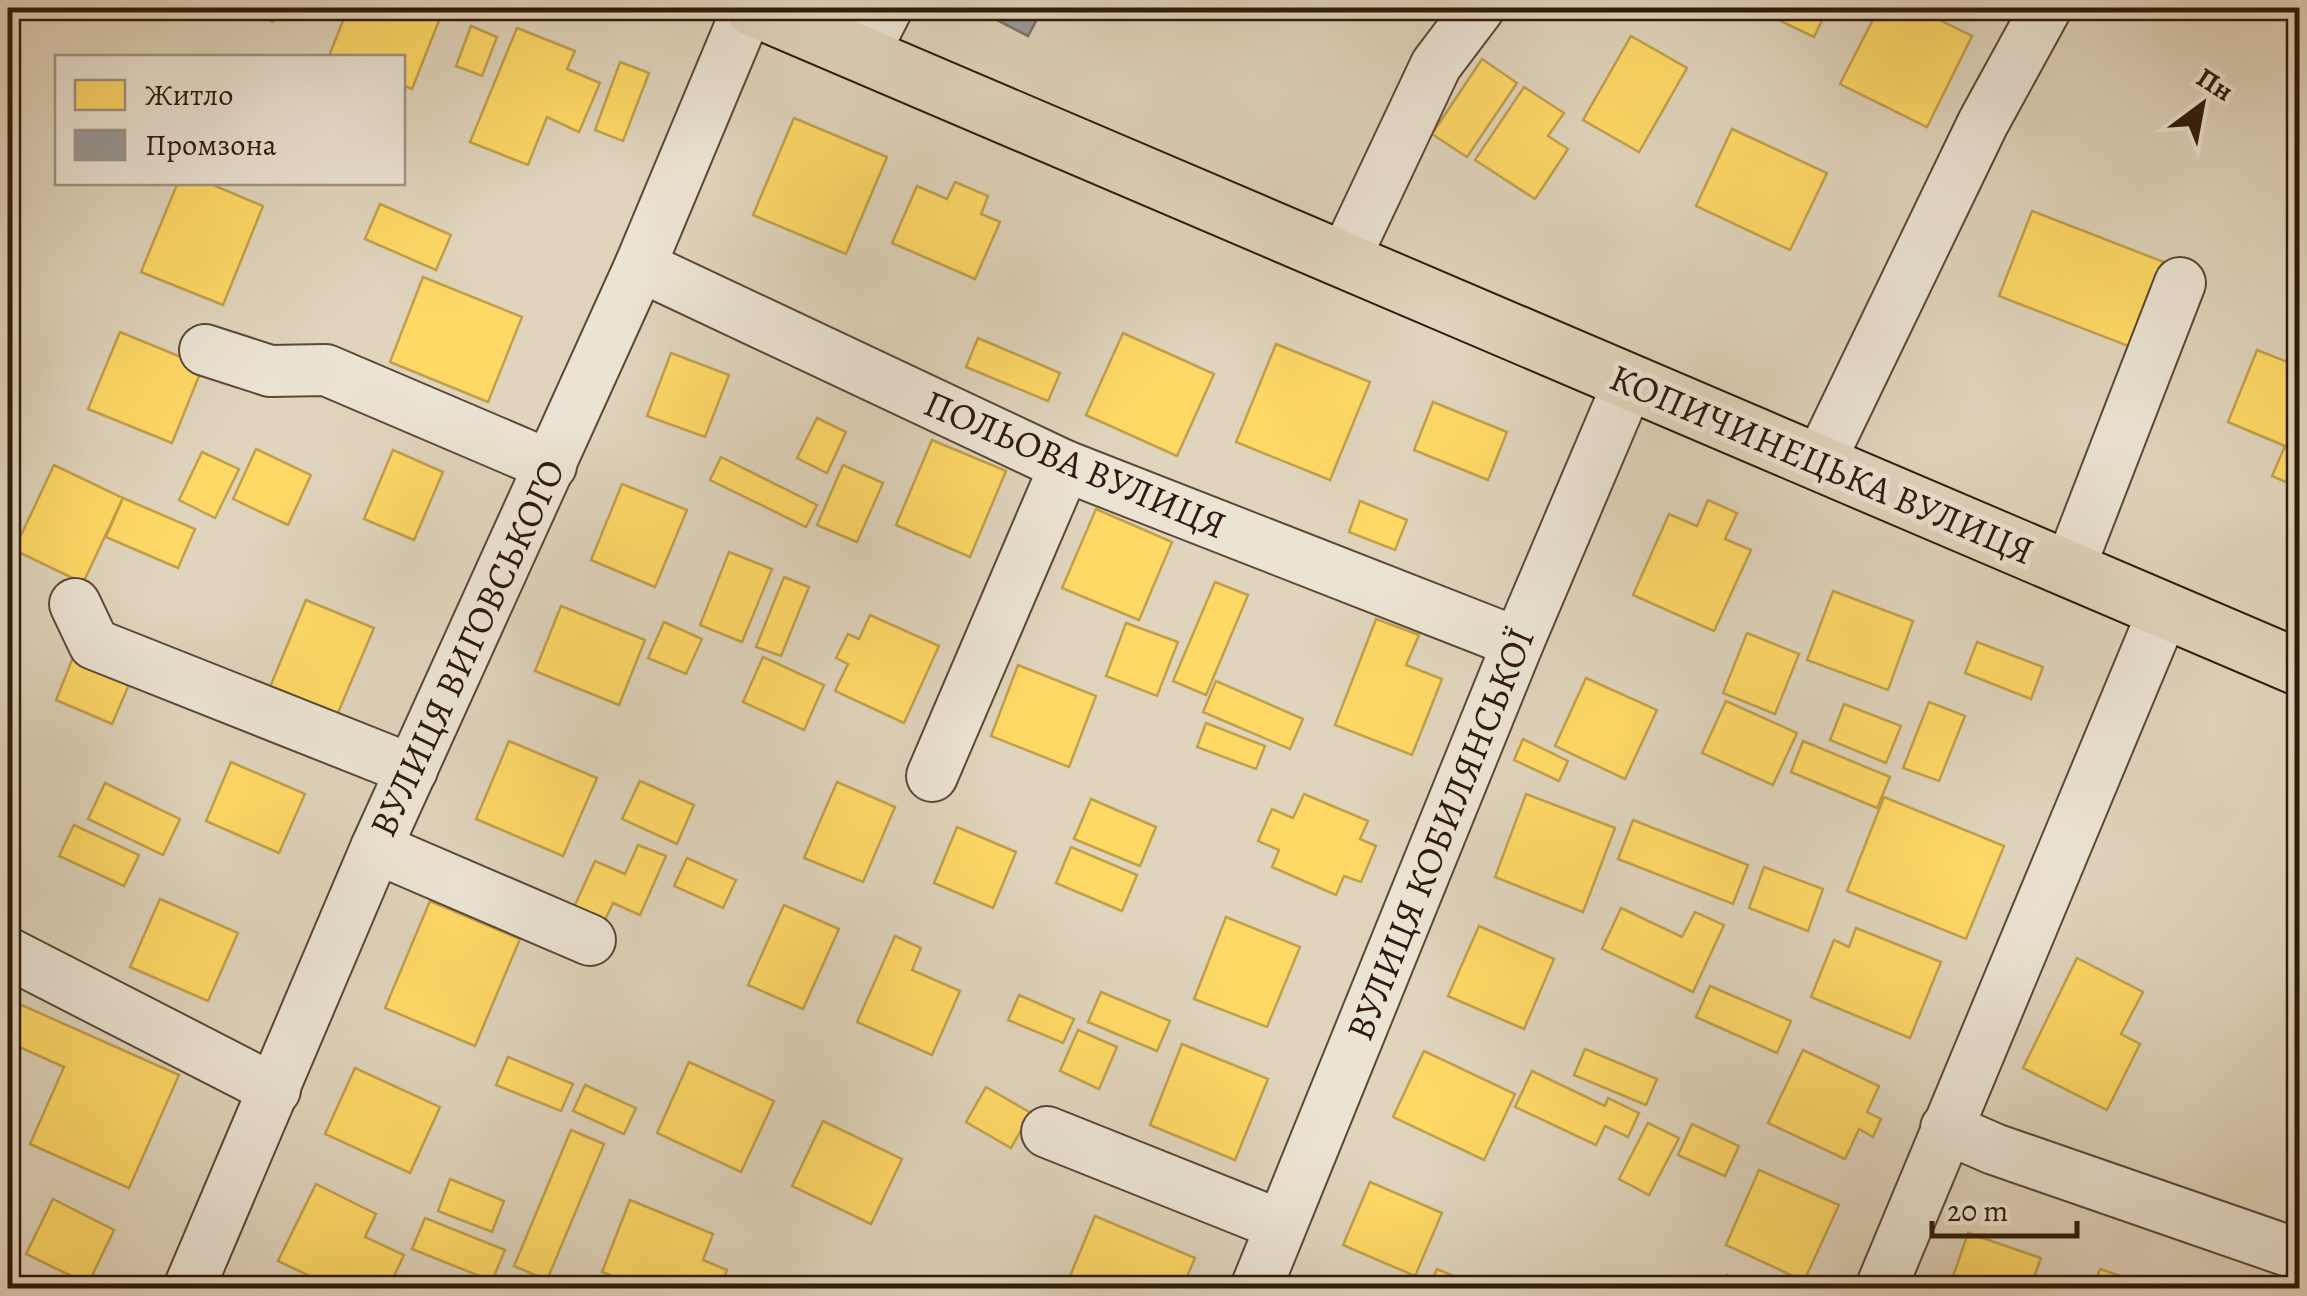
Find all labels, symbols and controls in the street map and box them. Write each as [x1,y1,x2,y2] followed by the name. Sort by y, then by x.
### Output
[55,55,405,185] legend
[2152,55,2252,155] north arrow
[2189,59,2240,110] text: Пн
[145,75,233,115] text: Житло
[145,125,277,165] text: Промзона
[1602,351,2042,577] street label: КОПИЧИНЕЦЬКА ВУЛИЦЯ
[916,377,1234,551] street label: ПОЛЬОВА ВУЛИЦЯ
[357,451,577,845] street label: ВУЛИЦЯ ВИГОВСЬКОГО
[1333,620,1547,1048] street label: ВУЛИЦЯ КОБИЛЯНСЬКОЇ
[1932,1176,2077,1238] scale bar
[1947,1191,2008,1231] text: 20 m

